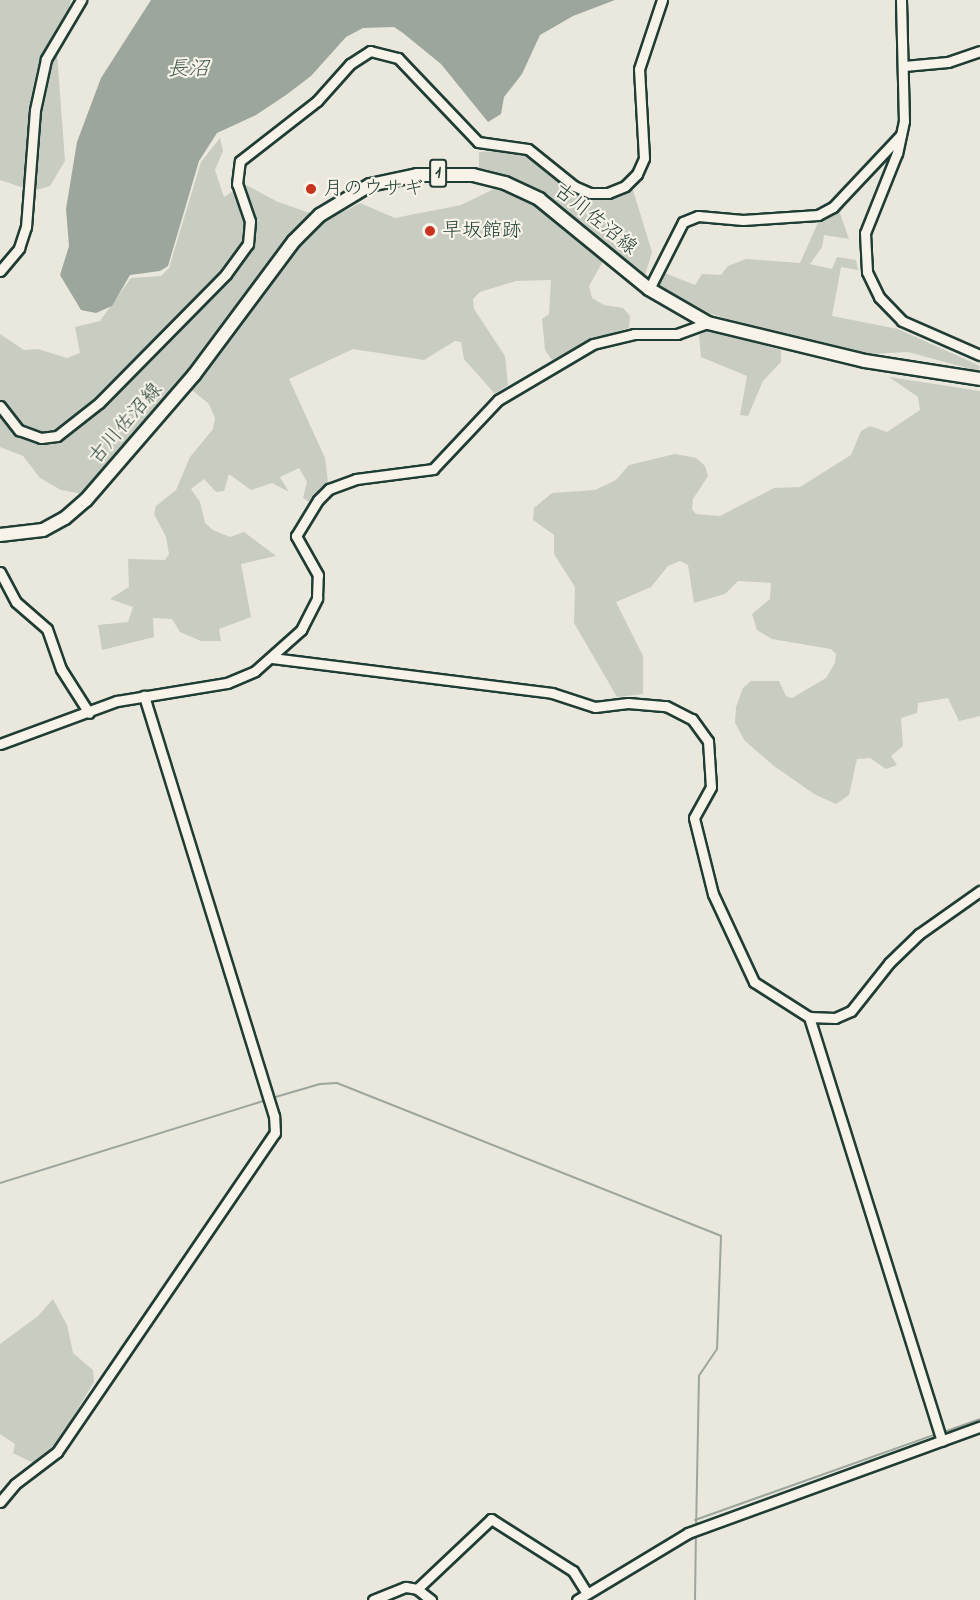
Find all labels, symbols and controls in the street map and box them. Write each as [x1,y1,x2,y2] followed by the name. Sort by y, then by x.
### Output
[167,57,209,83] water label: 長沼
[429,158,447,188] road number: 1
[323,177,423,201] place label: 月のウサギ
[549,179,641,261] street label: 古川佐沼線
[304,182,318,196] marker: 月のウサギ
[442,219,522,243] place label: 早坂館跡
[423,224,437,238] marker: 早坂館跡
[84,378,168,470] street label: 古川佐沼線

